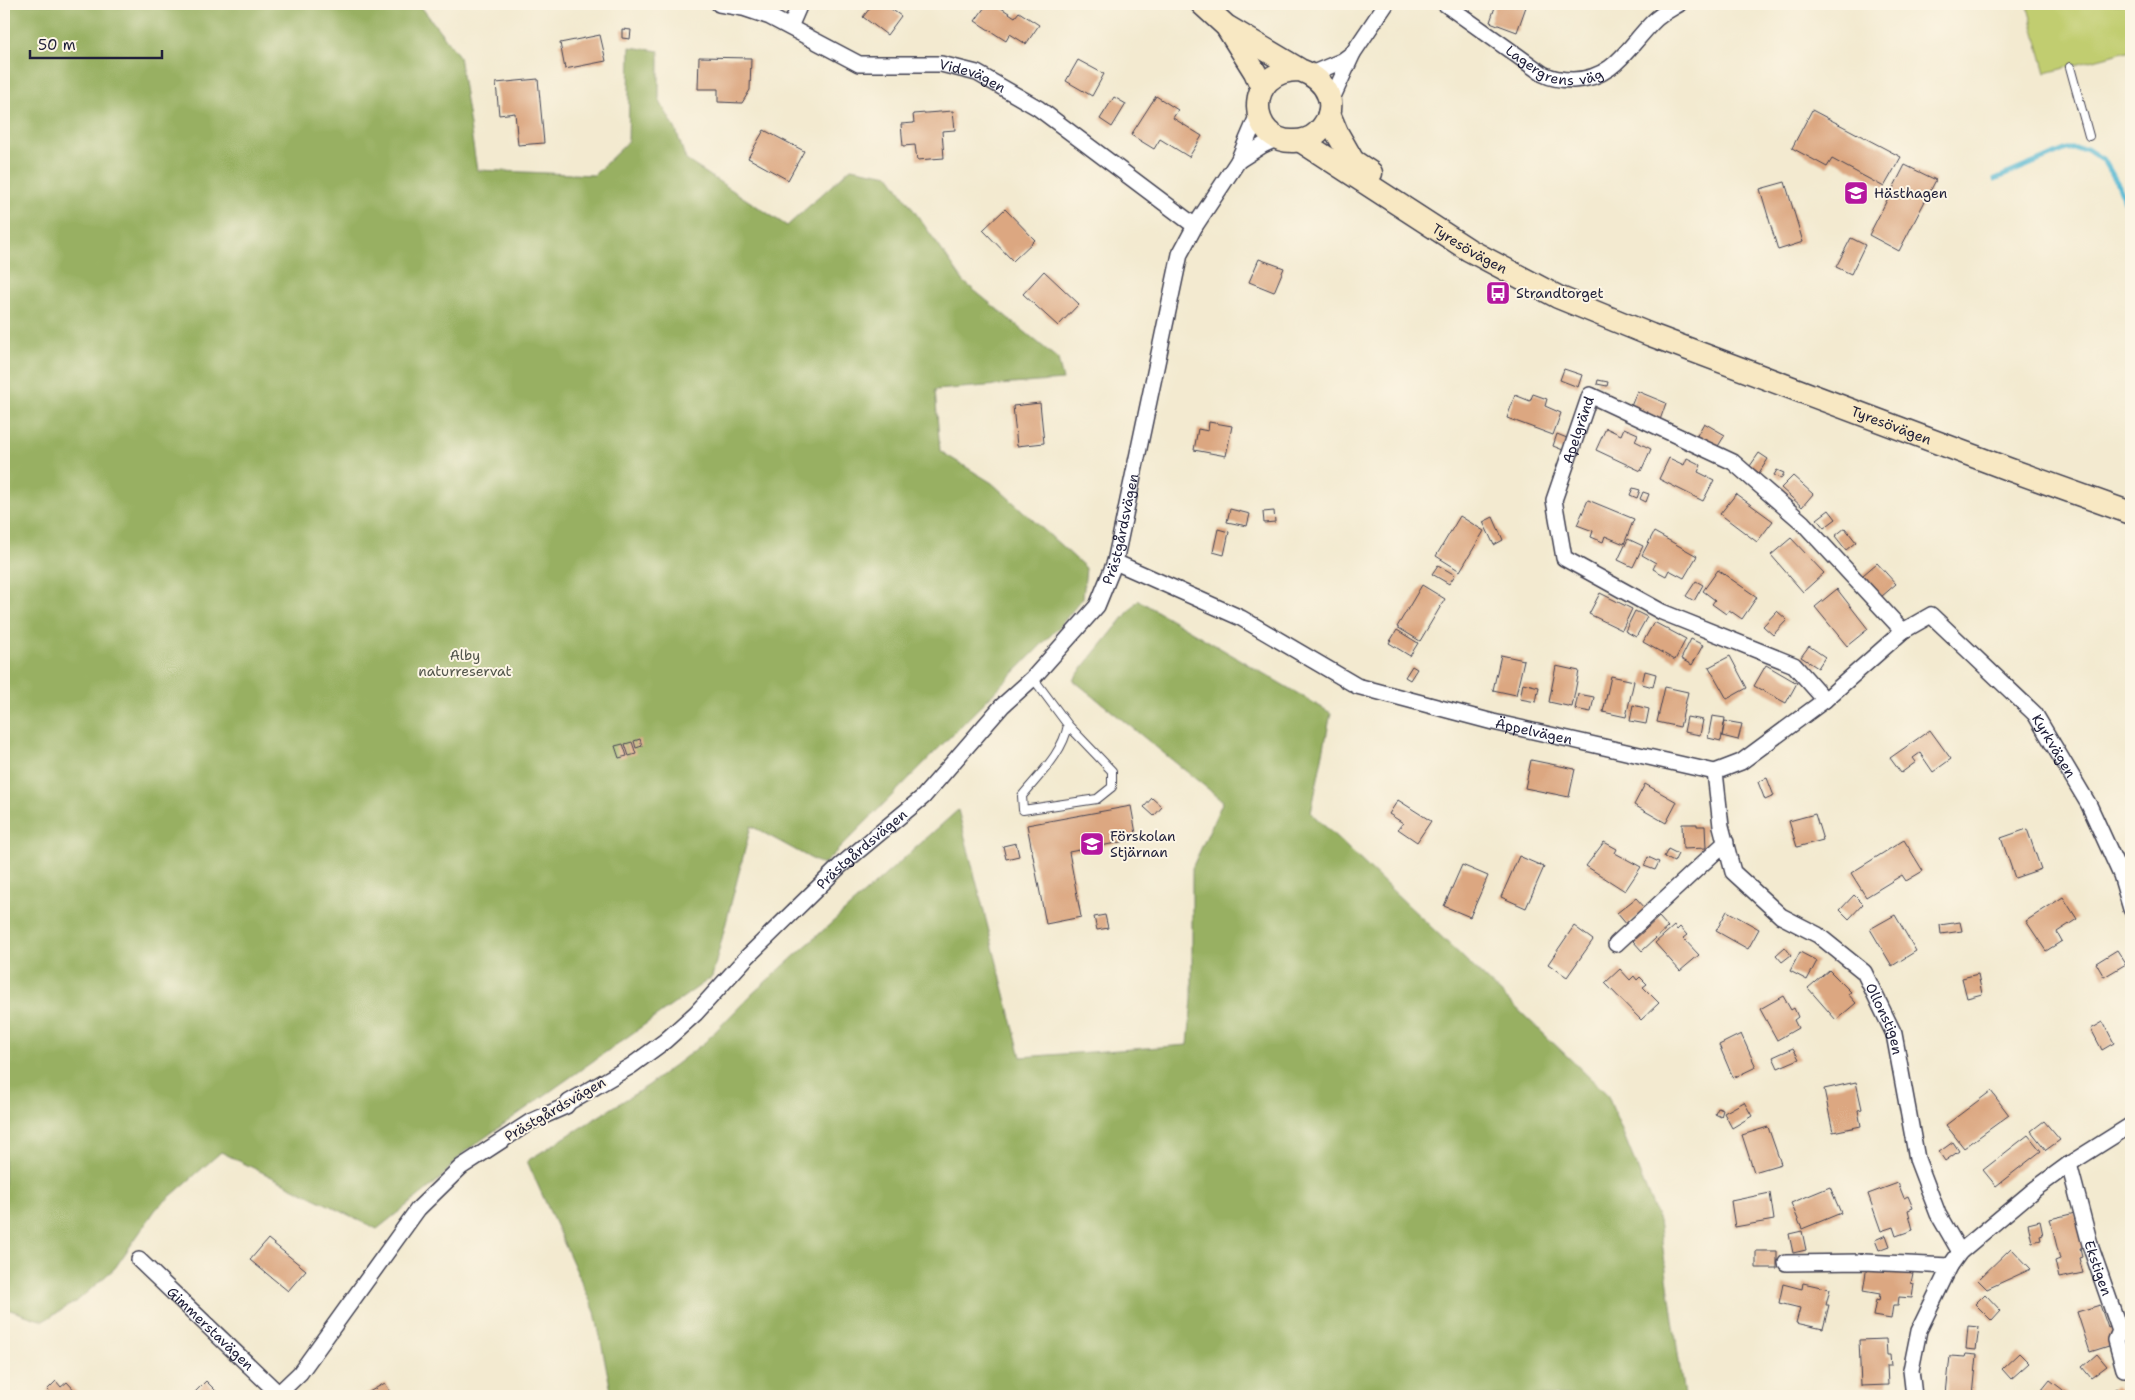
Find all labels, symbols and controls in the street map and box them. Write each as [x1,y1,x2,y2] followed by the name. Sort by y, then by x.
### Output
[30,28,162,60] scale bar
[38,35,76,55] text: 50 m
[1502,41,1606,89] street label: Lagergrens väg
[937,55,1009,97] street label: Videvägen
[1843,180,1869,206] school or university icon: Hästhagen
[1874,184,1948,202] place label: Hästhagen
[1428,219,1511,278] street label: Tyresövägen
[1485,280,1511,306] bus stop icon: Strandtorget
[1516,284,1604,302] place label: Strandtorget
[1558,394,1598,466] street label: Apelgränd
[1849,402,1934,449] street label: Tyresövägen
[1098,472,1143,587] street label: Prästgårdsvägen
[418,646,512,680] park label: Alby naturreservat
[2028,711,2080,781] street label: Kyrkvägen
[1494,714,1575,749] street label: Äppelvägen
[813,805,911,893] street label: Prästgårdsvägen
[1110,827,1176,861] place label: Förskolan Stjärnan
[1079,831,1105,857] school or university icon: Förskolan Stjärnan
[1862,980,1907,1057] street label: Ollonstigen
[501,1073,609,1145] street label: Prästgårdsvägen
[2080,1238,2116,1299] street label: Ekstigen
[163,1283,258,1374] street label: Gimmerstavägen

